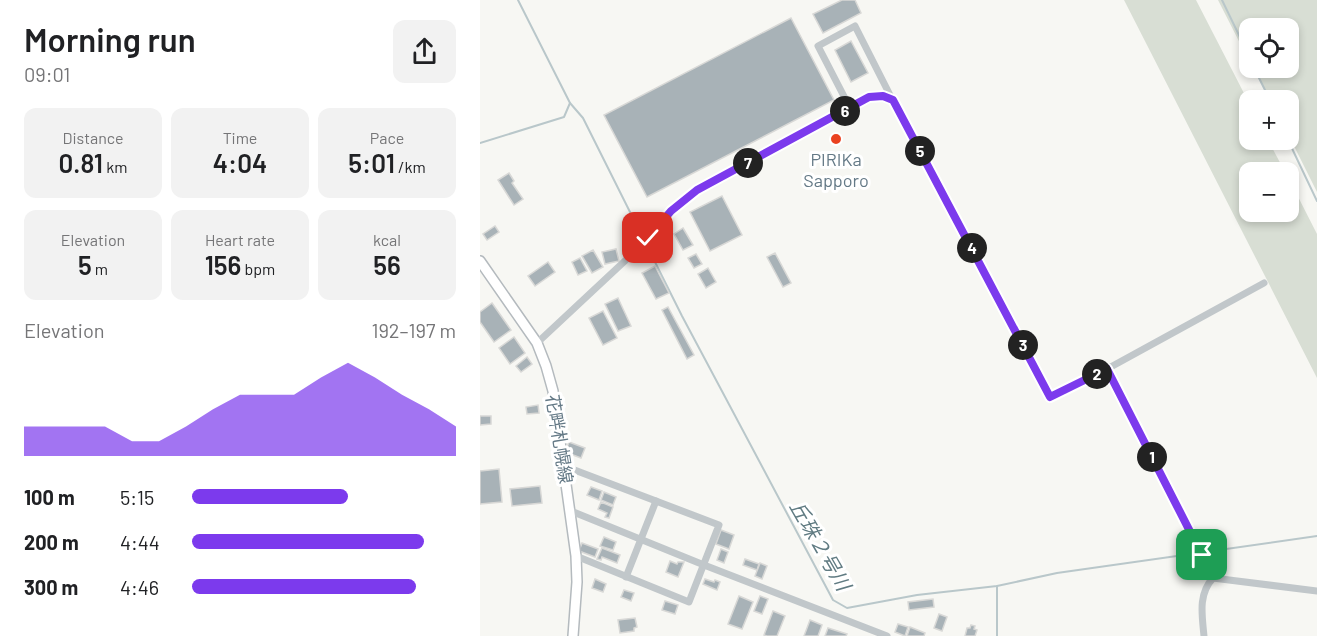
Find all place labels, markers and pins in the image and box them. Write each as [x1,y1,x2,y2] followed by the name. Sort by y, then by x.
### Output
[830,96,860,126] pin: 6
[829,132,843,146] marker: PIRIKa Sapporo
[905,136,935,166] pin: 5
[733,148,763,178] pin: 7
[803,148,869,191] place label: PIRIKa Sapporo
[622,212,673,263] pin
[957,233,987,263] pin: 4
[1008,330,1038,360] pin: 3
[1082,359,1112,389] pin: 2
[1137,442,1167,472] pin: 1
[1176,529,1227,580] pin

